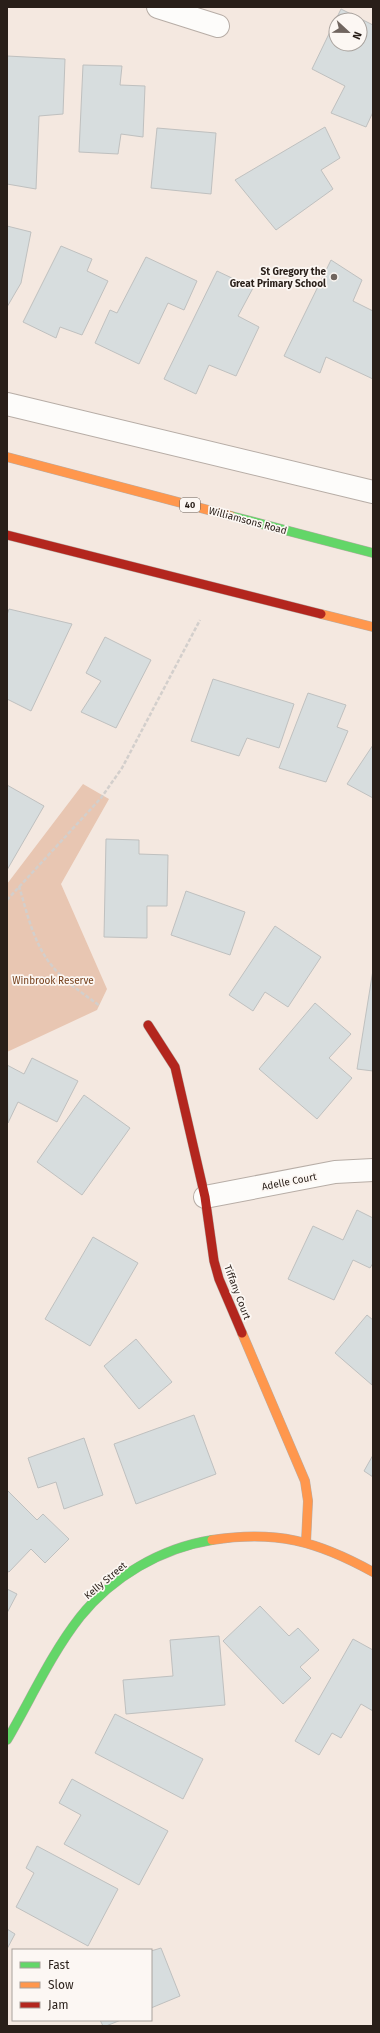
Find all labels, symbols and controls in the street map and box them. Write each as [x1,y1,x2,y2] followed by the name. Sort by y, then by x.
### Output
[328,12,368,52] north arrow
[349,30,364,41] text: N
[230,266,326,290] place label: St Gregory the Great Primary School
[329,272,339,282] marker: St Gregory the Great Primary School
[180,498,200,512] road number: 40
[207,505,288,537] street label: Williamsons Road
[12,975,94,987] park label: Winbrook Reserve
[261,1171,318,1193] street label: Adelle Court
[221,1263,253,1322] street label: Tiffany Court
[82,1559,130,1602] street label: Kelly Street
[12,1949,152,2021] legend
[48,1958,70,1972] text: Fast
[48,1978,74,1992] text: Slow
[48,1998,68,2012] text: Jam

